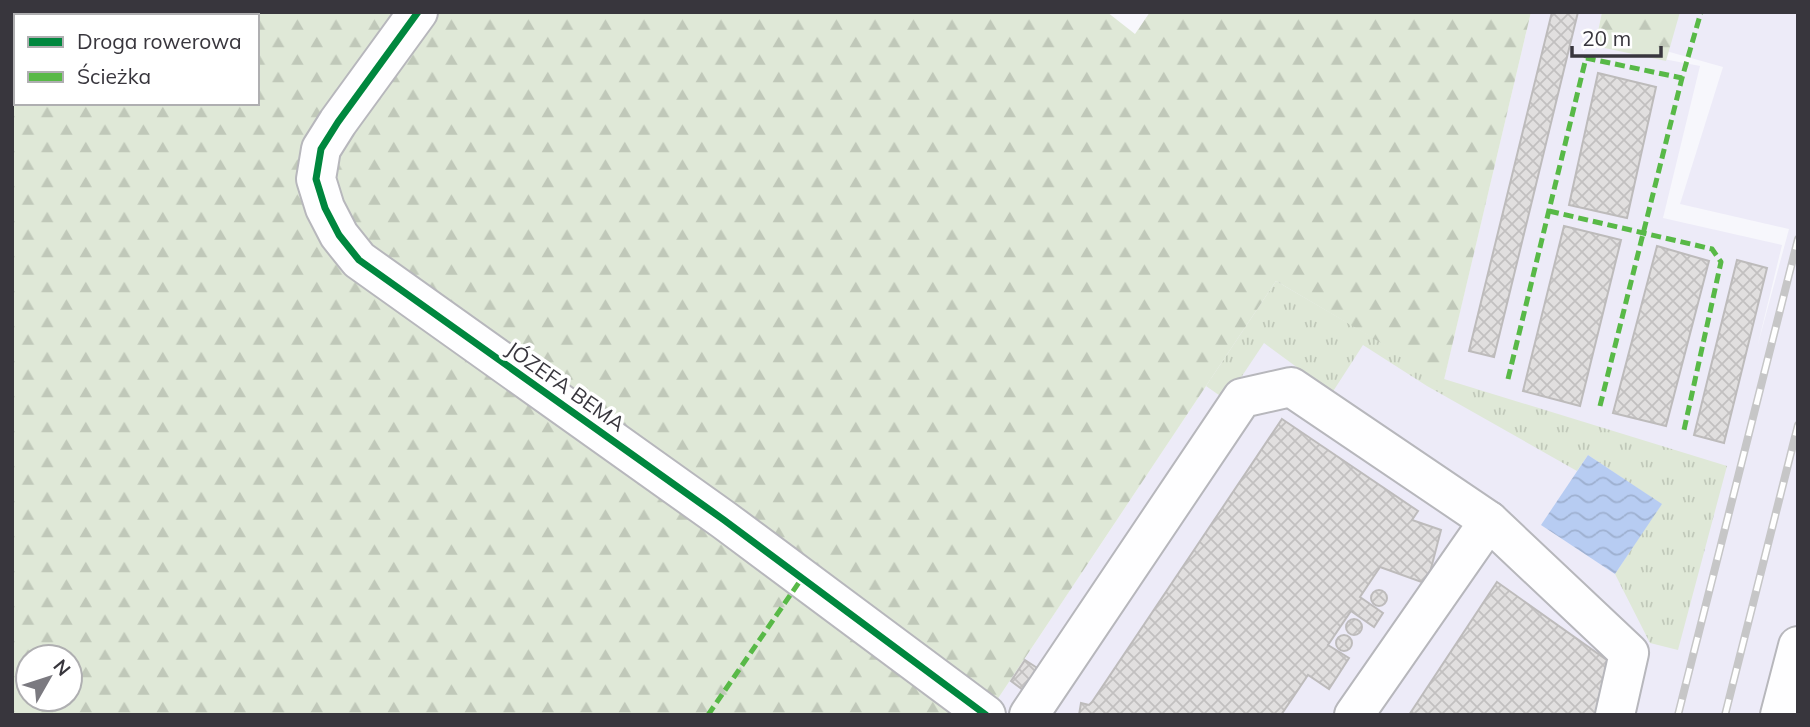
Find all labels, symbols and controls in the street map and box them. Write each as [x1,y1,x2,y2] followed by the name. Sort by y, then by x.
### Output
[14,14,259,105] legend
[1572,14,1661,58] scale bar
[1582,25,1631,51] text: 20 m
[77,28,242,54] text: Droga rowerowa
[77,63,151,89] text: Ścieżka
[502,335,631,437] street label: JÓZEFA BEMA
[14,643,84,713] north arrow
[48,654,76,680] text: N

